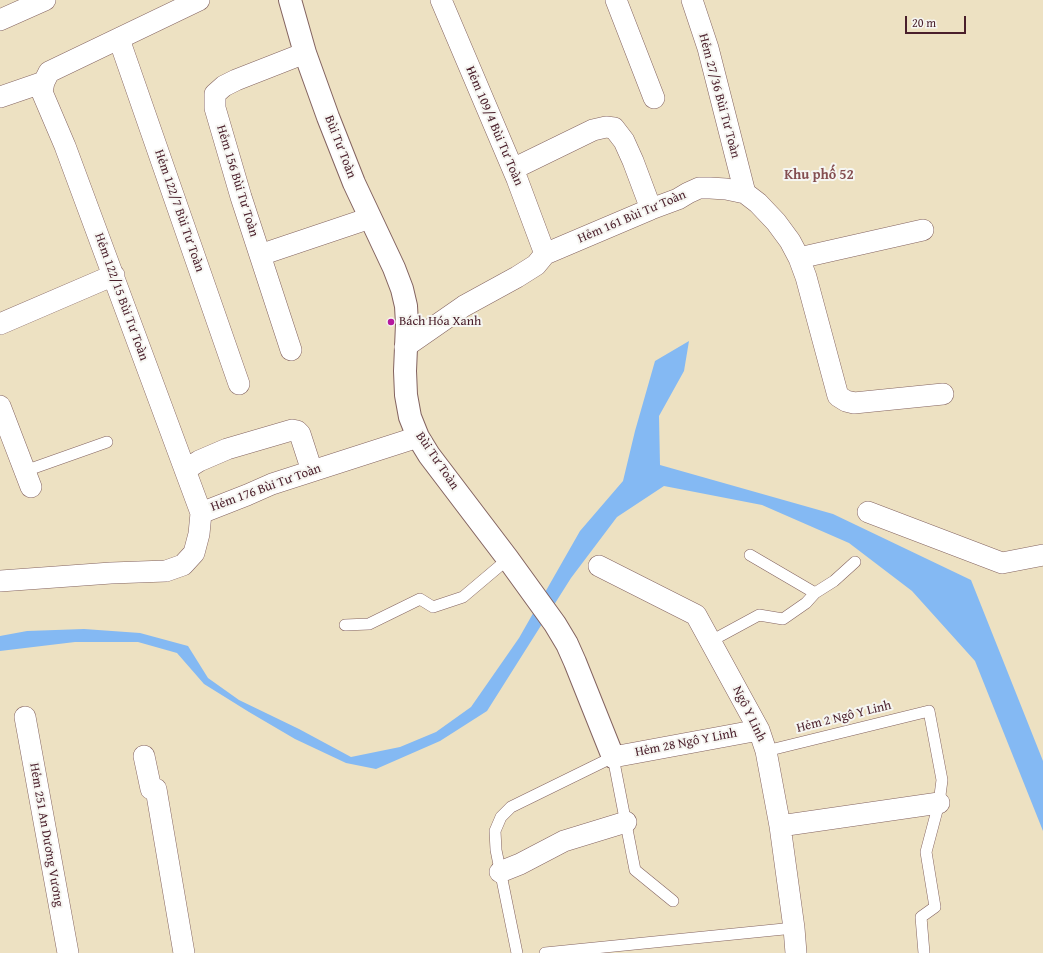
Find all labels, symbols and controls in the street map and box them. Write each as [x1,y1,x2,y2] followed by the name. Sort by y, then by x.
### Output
[907,8,968,34] scale bar
[912,14,936,31] text: 20 m
[695,32,743,160] street label: Hẻm 27/36 Bùi Tư Toàn
[462,64,526,188] street label: Hẻm 109/4 Bùi Tư Toàn
[321,113,359,181] street label: Bùi Tư Toàn
[213,123,261,239] street label: Hẻm 156 Bùi Tư Toàn
[151,148,207,274] street label: Hẻm 122/7 Bùi Tư Toàn
[784,167,854,183] district label: Khu phố 52
[576,187,688,247] street label: Hẻm 161 Bùi Tư Toàn
[91,231,151,363] street label: Hẻm 122/15 Bùi Tư Toàn
[399,314,481,330] place label: Bách Hóa Xanh
[386,317,396,327] marker: Bách Hóa Xanh
[412,429,462,493] street label: Bùi Tư Toàn
[209,461,323,515] street label: Hẻm 176 Bùi Tư Toàn
[729,684,769,744] street label: Ngô Y Linh
[795,698,893,736] street label: Hẻm 2 Ngô Y Linh
[634,725,738,761] street label: Hẻm 28 Ngô Y Linh
[26,762,66,908] street label: Hẻm 251 An Dương Vương

